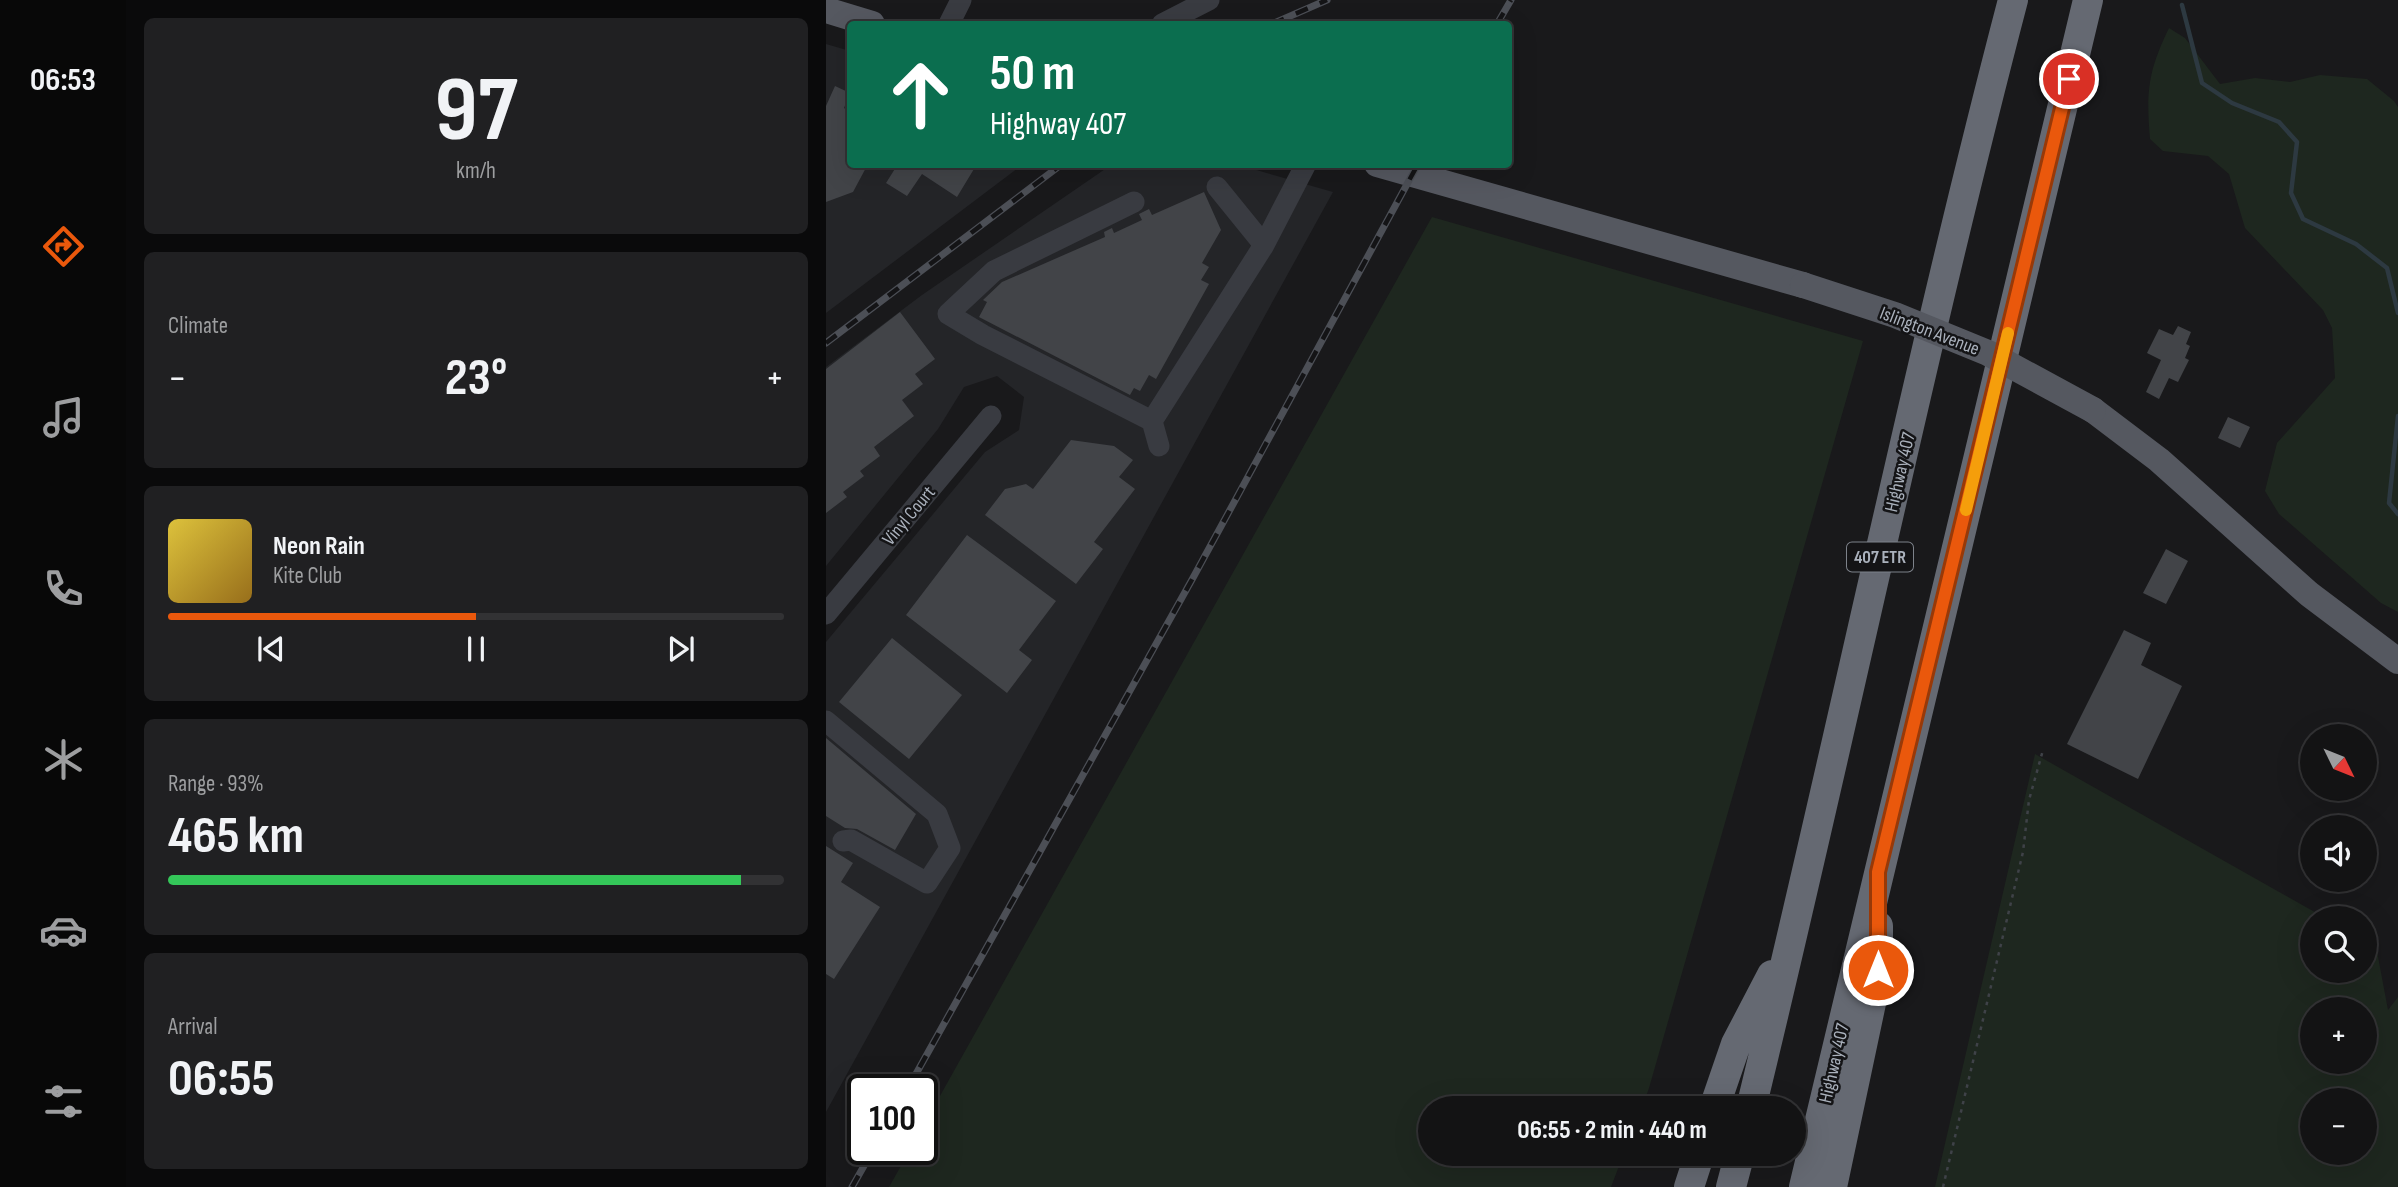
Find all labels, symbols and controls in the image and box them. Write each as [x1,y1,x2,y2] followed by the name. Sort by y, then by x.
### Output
[990,45,1075,104] text: 50 m
[875,49,966,140] icon: ahead
[2039,49,2099,109] pin
[435,57,517,166] text: 97
[2050,60,2088,98] icon: arrive
[30,61,96,100] text: 06:53
[990,105,1126,144] text: Highway 407
[456,157,496,185] text: km/h
[39,222,88,271] icon: directions
[1876,302,1983,361] street label: Islington Avenue
[168,312,228,340] text: Climate
[445,347,507,410] text: 23°
[168,356,187,401] text: −
[765,356,784,401] text: +
[39,393,88,442] icon: music
[1880,430,1921,514] street label: Highway 407
[878,481,941,550] street label: Vinyl Court
[273,531,365,562] text: Neon Rain
[1847,542,1913,572] road number: 407 ETR
[273,562,342,590] text: Kite Club
[39,564,88,613] icon: phone
[252,630,290,668] icon: previous
[457,630,495,668] icon: pause
[662,630,700,668] icon: next
[2300,724,2376,802] north arrow
[2300,724,2377,1165] map controls
[39,735,88,784] icon: climate
[168,770,264,798] text: Range · 93%
[168,805,304,868] text: 465 km
[2300,815,2377,892] button: sound
[39,906,88,955] icon: car
[2300,906,2377,983] button: search
[1841,933,1915,1007] position arrow
[2300,997,2377,1074] button: +
[168,1013,217,1041] text: Arrival
[1814,1021,1855,1105] street label: Highway 407
[168,1048,275,1111] text: 06:55
[847,1074,938,1165] speed limit sign: 100
[39,1077,88,1126] icon: filters
[2300,1088,2377,1165] button: −
[1517,1115,1707,1146] text: 06:55 · 2 min · 440 m

